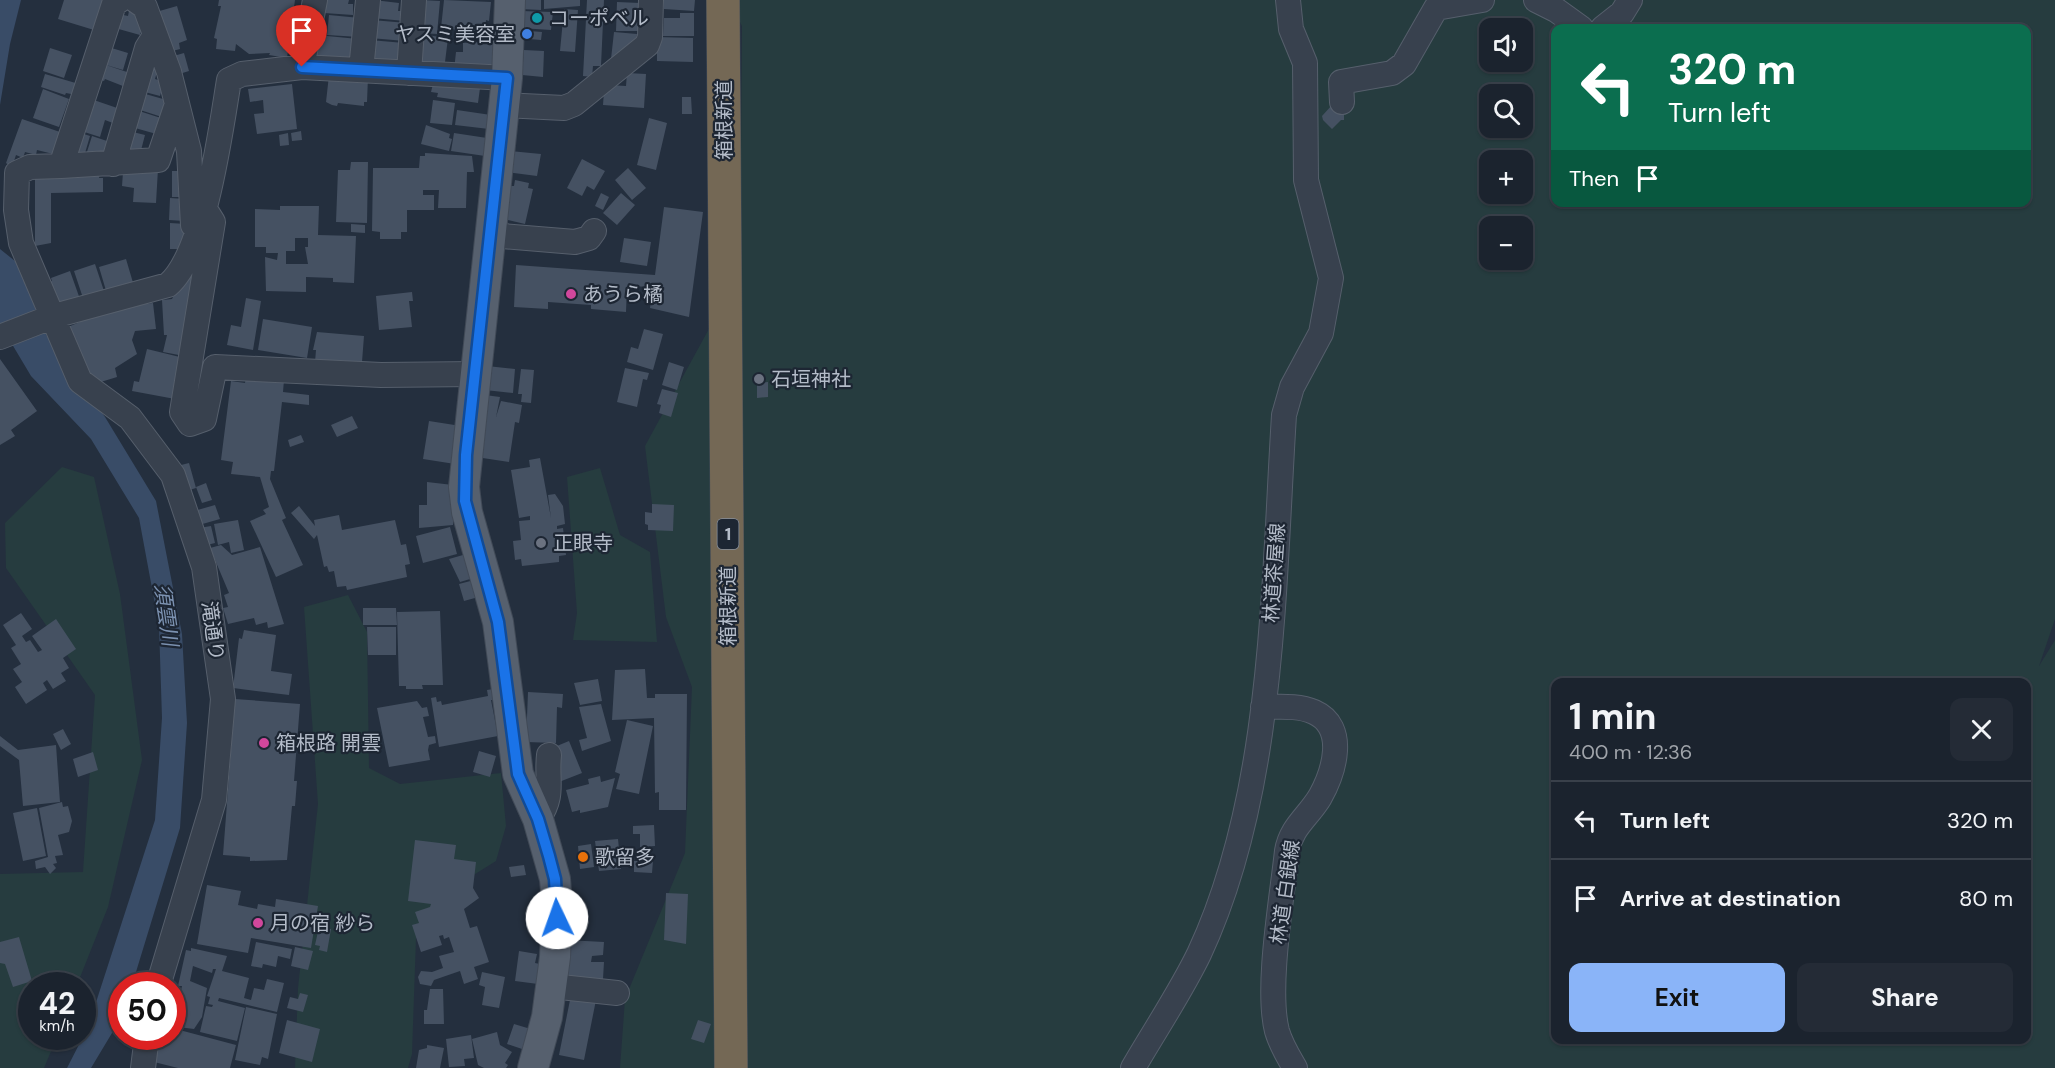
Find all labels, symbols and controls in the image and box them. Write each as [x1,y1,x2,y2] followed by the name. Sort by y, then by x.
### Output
[276,5,327,67] pin
[549,5,649,31] place label: コーポベル
[530,11,544,25] marker: コーポベル
[285,14,318,47] icon: arrive
[1479,18,1533,270] map controls
[1479,18,1533,72] button: sound
[395,21,515,47] place label: ヤスミ美容室
[520,27,534,41] marker: ヤスミ美容室
[1668,42,1796,97] text: 320 m
[1569,48,1647,126] icon: left
[711,80,737,160] street label: 箱根新道
[1479,84,1533,138] button: search
[1668,95,1771,130] text: Turn left
[1479,150,1533,204] button: +
[1631,162,1664,195] icon: arrive
[1569,164,1619,193] text: Then
[1479,216,1533,270] button: −
[583,281,663,307] place label: あうら橘
[564,287,578,301] marker: あうら橘
[771,366,851,392] place label: 石垣神社
[752,372,766,386] marker: 石垣神社
[718,519,738,549] road number: 1
[1258,522,1290,624] street label: 林道茶屋線
[553,530,613,556] place label: 正眼寺
[534,536,548,550] marker: 正眼寺
[715,566,741,646] street label: 箱根新道
[148,582,185,650] water label: 須雲川
[196,599,230,663] street label: 滝通り
[1569,693,1657,740] text: 1 min
[1950,698,2013,761] button: close
[276,730,381,756] place label: 箱根路 開雲
[257,736,271,750] marker: 箱根路 開雲
[1569,739,1692,765] text: 400 m · 12:36
[1569,804,1602,837] icon: left
[1620,806,1710,835] text: Turn left
[1947,806,2013,835] text: 320 m
[1265,838,1305,946] street label: 林道 白銀線
[595,844,655,870] place label: 歌留多
[576,850,590,864] marker: 歌留多
[1569,882,1602,915] icon: arrive
[1620,884,1841,913] text: Arrive at destination
[1959,884,2013,913] text: 80 m
[525,886,589,950] position arrow
[270,910,375,936] place label: 月の宿 紗ら
[251,916,265,930] marker: 月の宿 紗ら
[1569,963,1785,1032] button: Exit
[1797,963,2013,1032] button: Share
[108,972,186,1050] speed limit sign: 50
[39,984,75,1023] text: 42
[39,1016,75,1036] text: km/h

